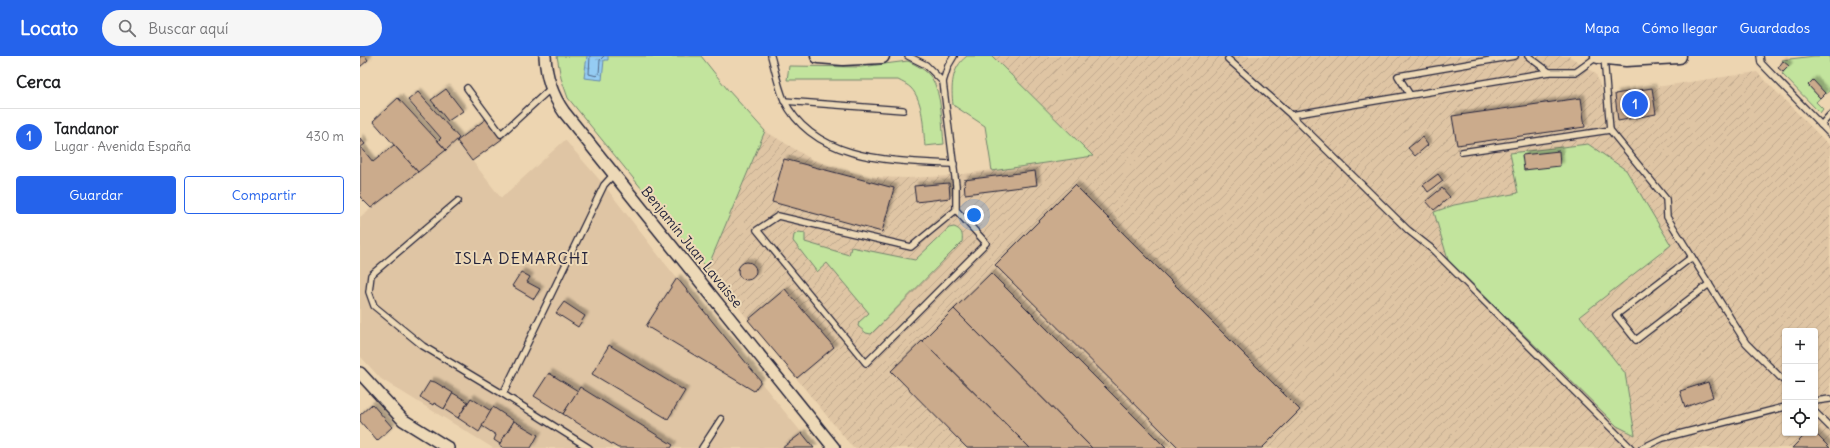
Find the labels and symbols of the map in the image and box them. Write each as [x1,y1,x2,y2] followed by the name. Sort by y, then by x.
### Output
[1622,89,1648,119] pin: 1
[637,183,747,311] street label: Benjamín Juan Lavaisse
[964,205,984,225] your location
[455,248,589,268] district label: ISLA DEMARCHI

